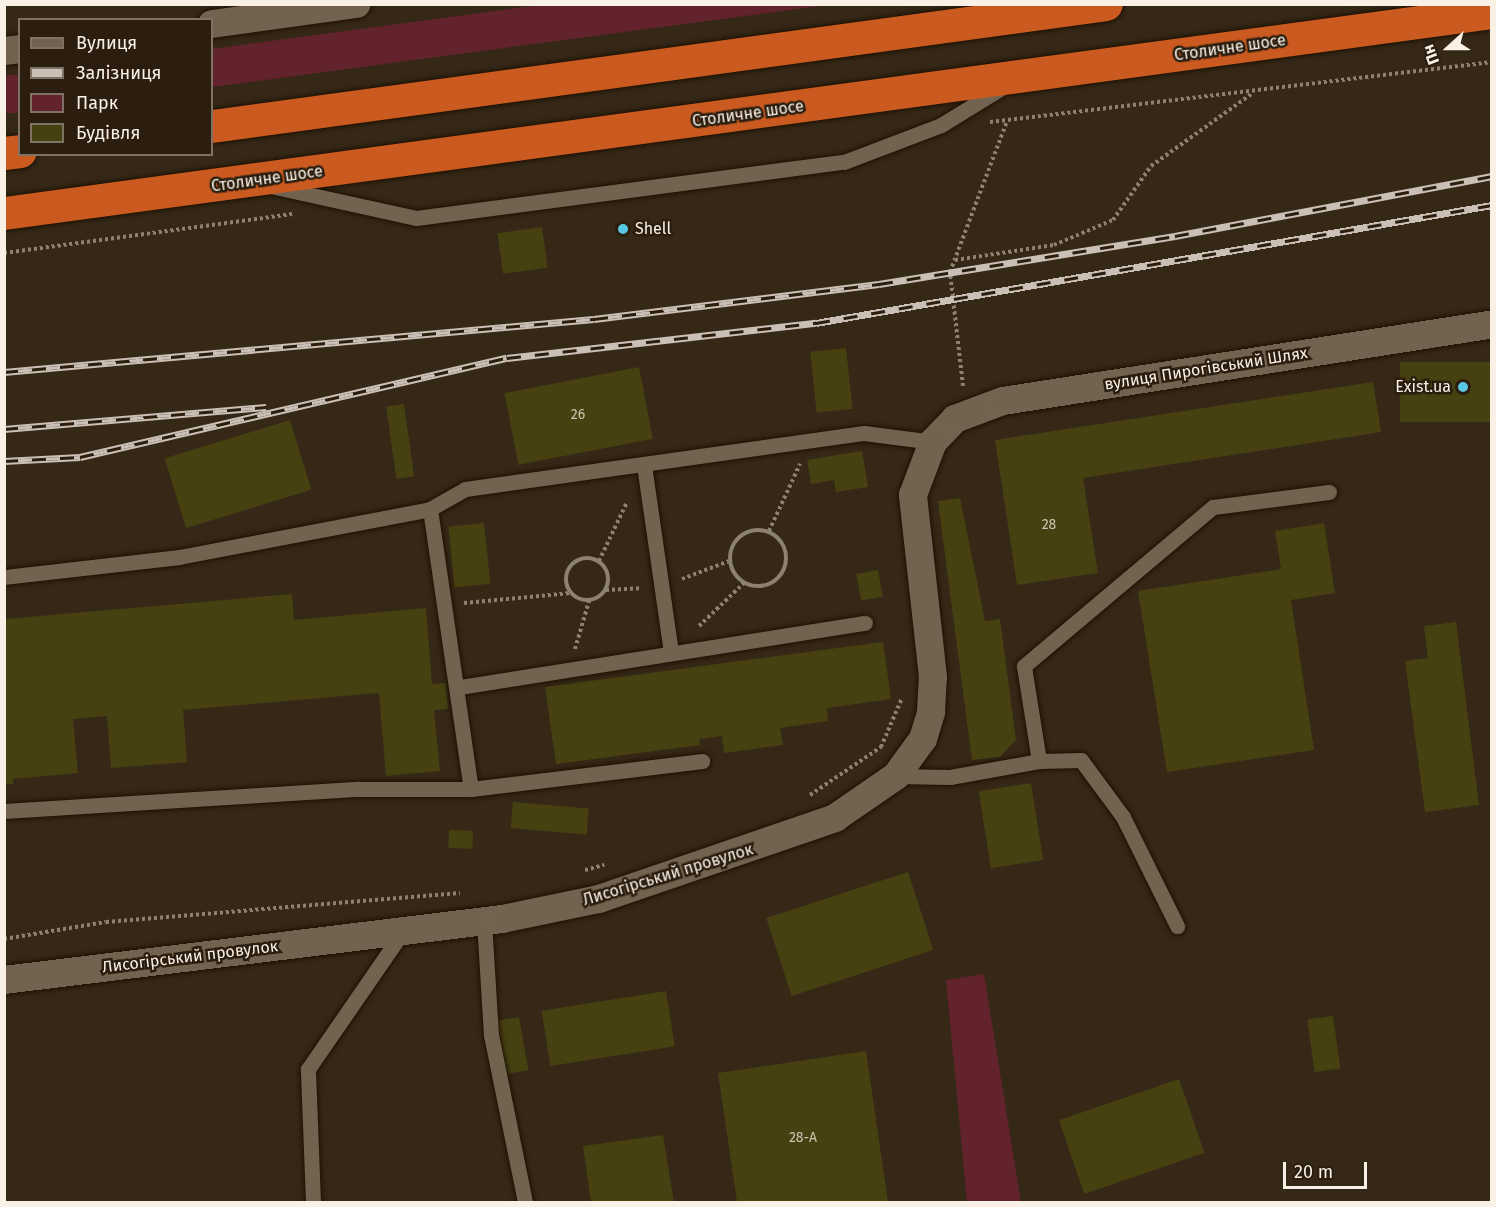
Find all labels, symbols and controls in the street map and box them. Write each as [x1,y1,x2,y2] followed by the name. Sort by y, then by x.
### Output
[18,18,213,156] legend
[1418,18,1478,78] north arrow
[1173,31,1287,65] street label: Столичне шосе
[76,32,137,54] text: Вулиця
[1418,42,1443,67] text: Пн
[76,62,162,84] text: Залізниця
[76,92,118,114] text: Парк
[691,97,805,131] street label: Столичне шосе
[76,122,140,144] text: Будівля
[210,162,324,196] street label: Столичне шосе
[635,219,671,239] place label: Shell
[616,222,630,236] marker: Shell
[1103,343,1309,395] street label: вулиця Пирогівський Шлях
[1395,377,1451,397] place label: Exist.ua
[1456,380,1470,394] marker: Exist.ua
[571,407,585,423] house number: 26
[1042,517,1056,533] house number: 28
[581,840,755,910] street label: Лисогірський провулок
[101,937,279,977] street label: Лисогірський провулок
[789,1130,817,1146] house number: 28-А
[1286,1150,1370,1188] scale bar
[1294,1161,1333,1183] text: 20 m

